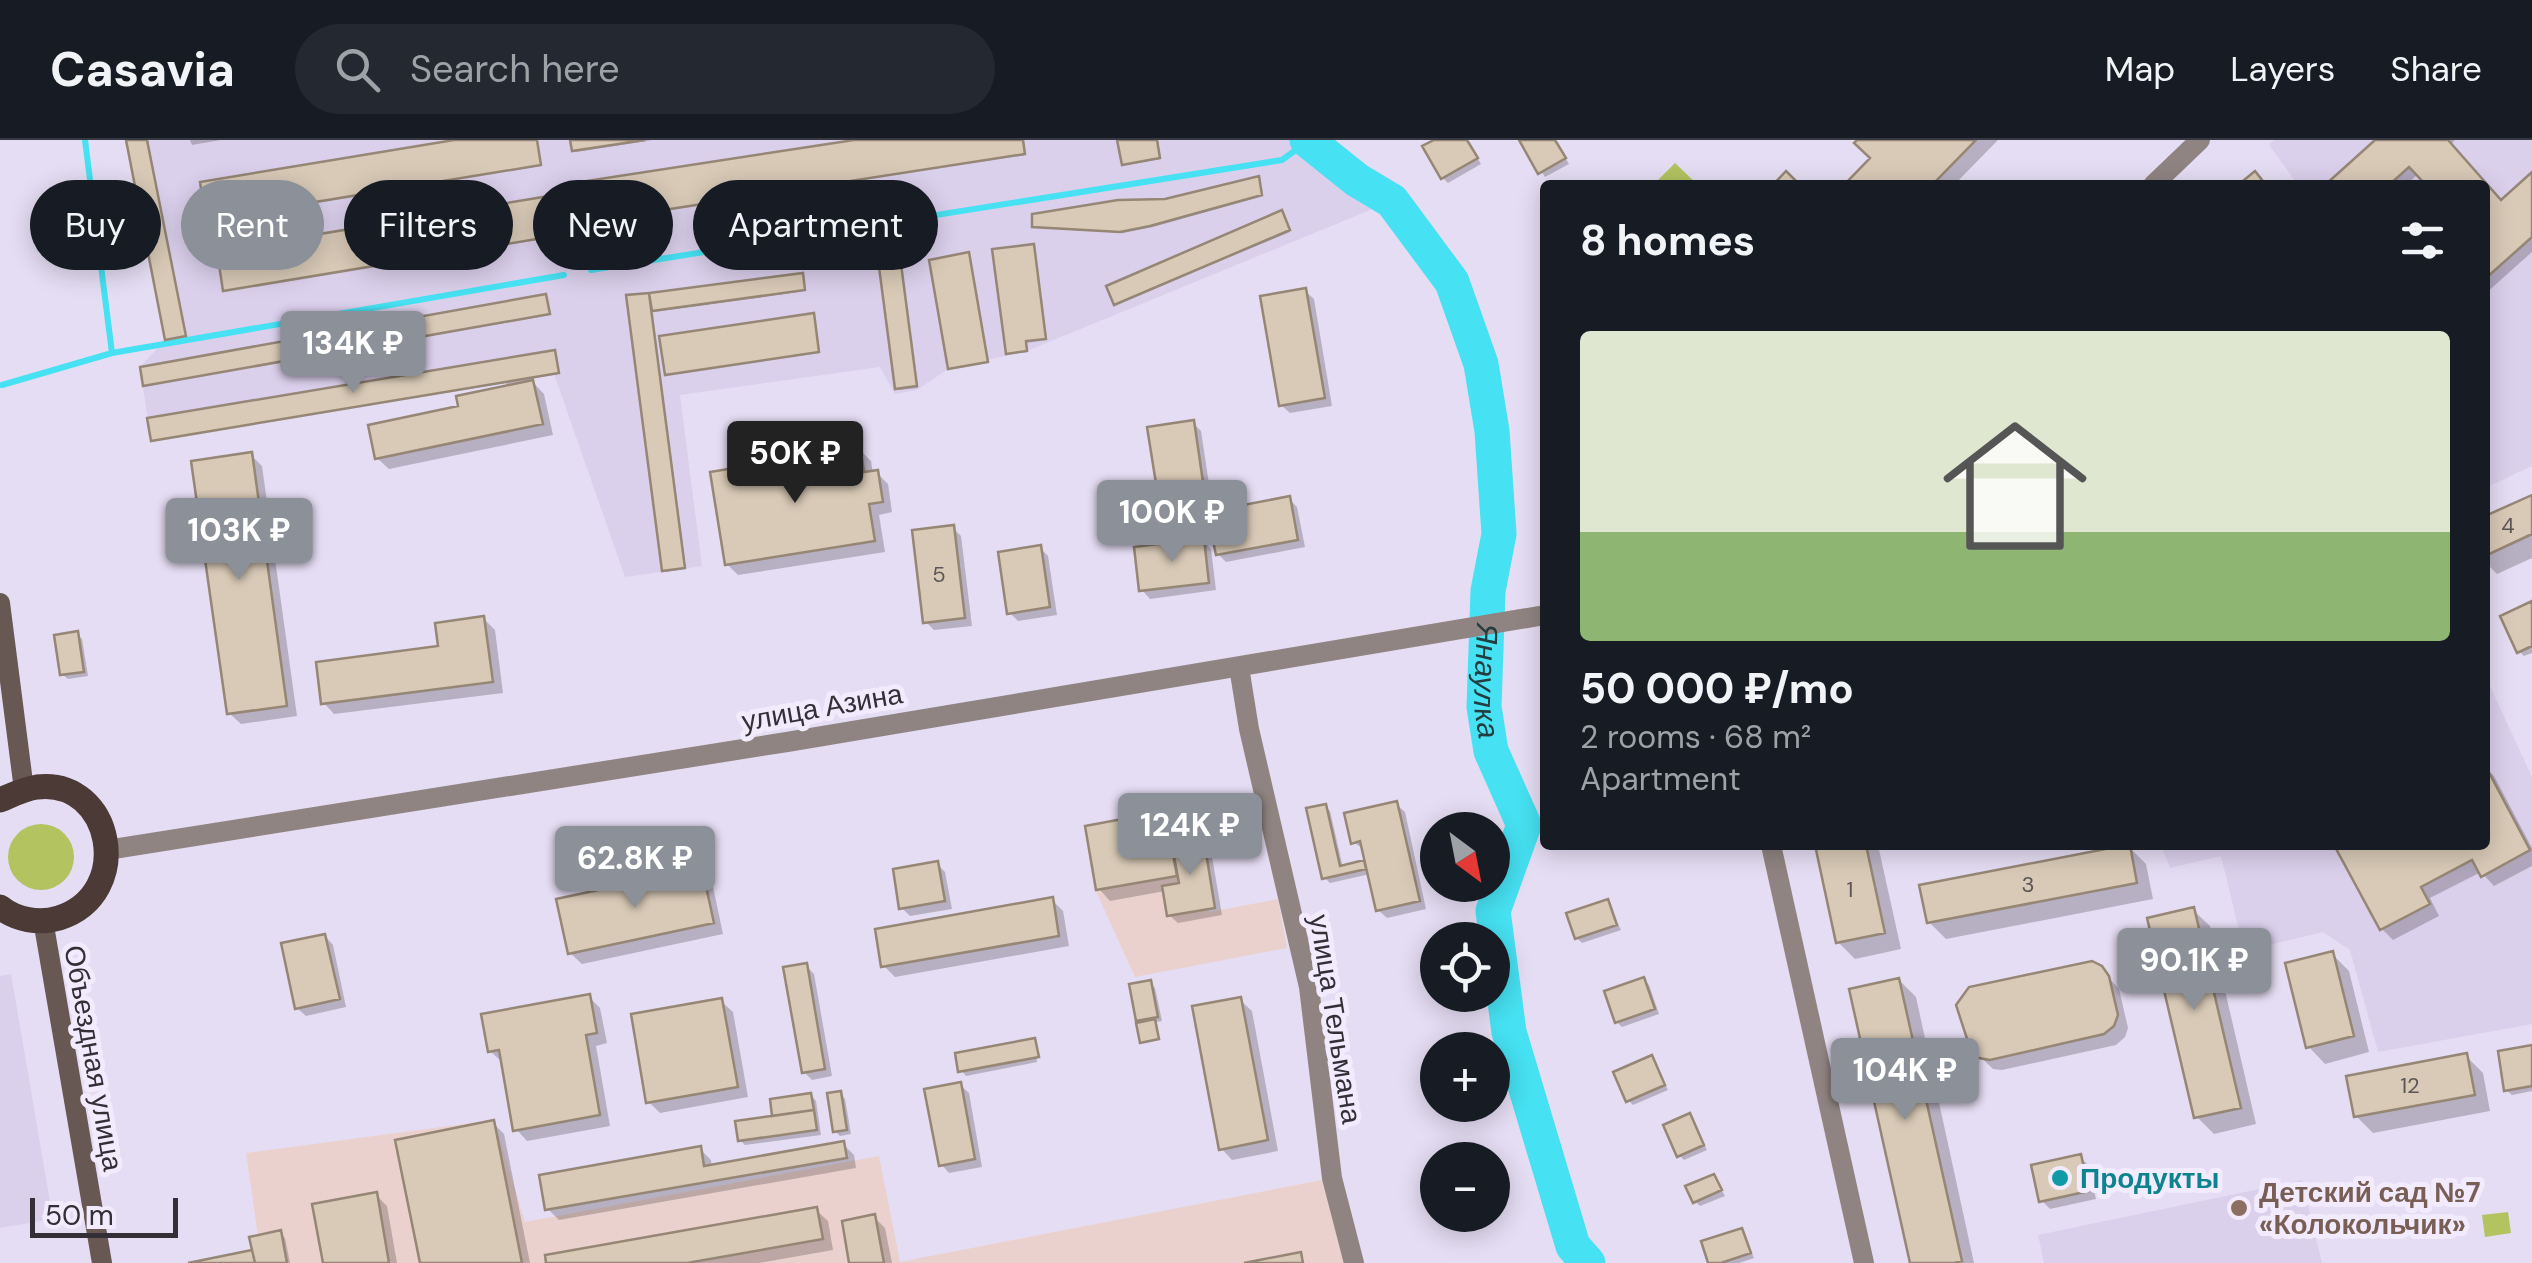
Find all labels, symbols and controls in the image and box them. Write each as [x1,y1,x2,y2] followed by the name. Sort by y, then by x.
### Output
[295,24,995,114] search box
[50,38,235,101] text: Casavia
[330,42,385,97] icon: search
[410,44,620,94] text: Search here
[2105,46,2175,92] text: Map
[2230,46,2335,92] text: Layers
[2390,46,2482,92] text: Share
[30,180,161,270] chip: Buy
[181,180,324,270] chip: Rent
[344,180,513,270] chip: Filters
[533,180,673,270] chip: New
[693,180,938,270] chip: Apartment
[1580,213,1755,268] text: 8 homes
[2395,213,2450,268] icon: filters
[272,311,434,396] pin: 134K ₽
[302,322,404,364] text: 134K ₽
[1925,396,2105,576] icon: home
[725,421,865,506] pin: 50K ₽
[749,432,841,474] text: 50K ₽
[1091,480,1253,565] pin: 100K ₽
[1119,491,1225,533] text: 100K ₽
[158,498,320,583] pin: 103K ₽
[188,509,290,551] text: 103K ₽
[2501,511,2515,540] house number: 4
[932,560,946,589] house number: 5
[1465,621,1509,741] water label: Янаулка
[1580,661,1854,716] text: 50 000 ₽/mo
[739,675,906,740] street label: улица Азина
[1580,716,1811,758] text: 2 rooms · 68 m²
[1580,758,1741,800] text: Apartment
[1109,793,1271,878] pin: 124K ₽
[1140,804,1240,846] text: 124K ₽
[1420,812,1510,902] north arrow
[1420,812,1510,1232] map controls
[543,826,727,911] pin: 62.8K ₽
[577,837,693,879] text: 62.8K ₽
[2021,870,2035,899] house number: 3
[1847,875,1853,904] house number: 1
[1301,912,1370,1127] street label: улица Тельмана
[1420,922,1510,1012] button: locate
[2102,928,2286,1013] pin: 90.1K ₽
[2139,939,2249,981] text: 90.1K ₽
[55,942,132,1174] street label: Объездная улица
[1420,1032,1510,1122] button: +
[1824,1038,1986,1123] pin: 104K ₽
[1853,1049,1957,1091] text: 104K ₽
[2400,1071,2420,1100] house number: 12
[1420,1142,1510,1232] button: −
[2080,1160,2219,1197] place label: Продукты
[2049,1167,2071,1189] marker: Продукты
[2259,1174,2481,1243] place label: Детский сад №7 «Колокольчик»
[30,1193,178,1238] scale bar
[45,1197,114,1234] text: 50 m
[2228,1197,2250,1219] marker: Детский сад №7 «Колокольчик»

